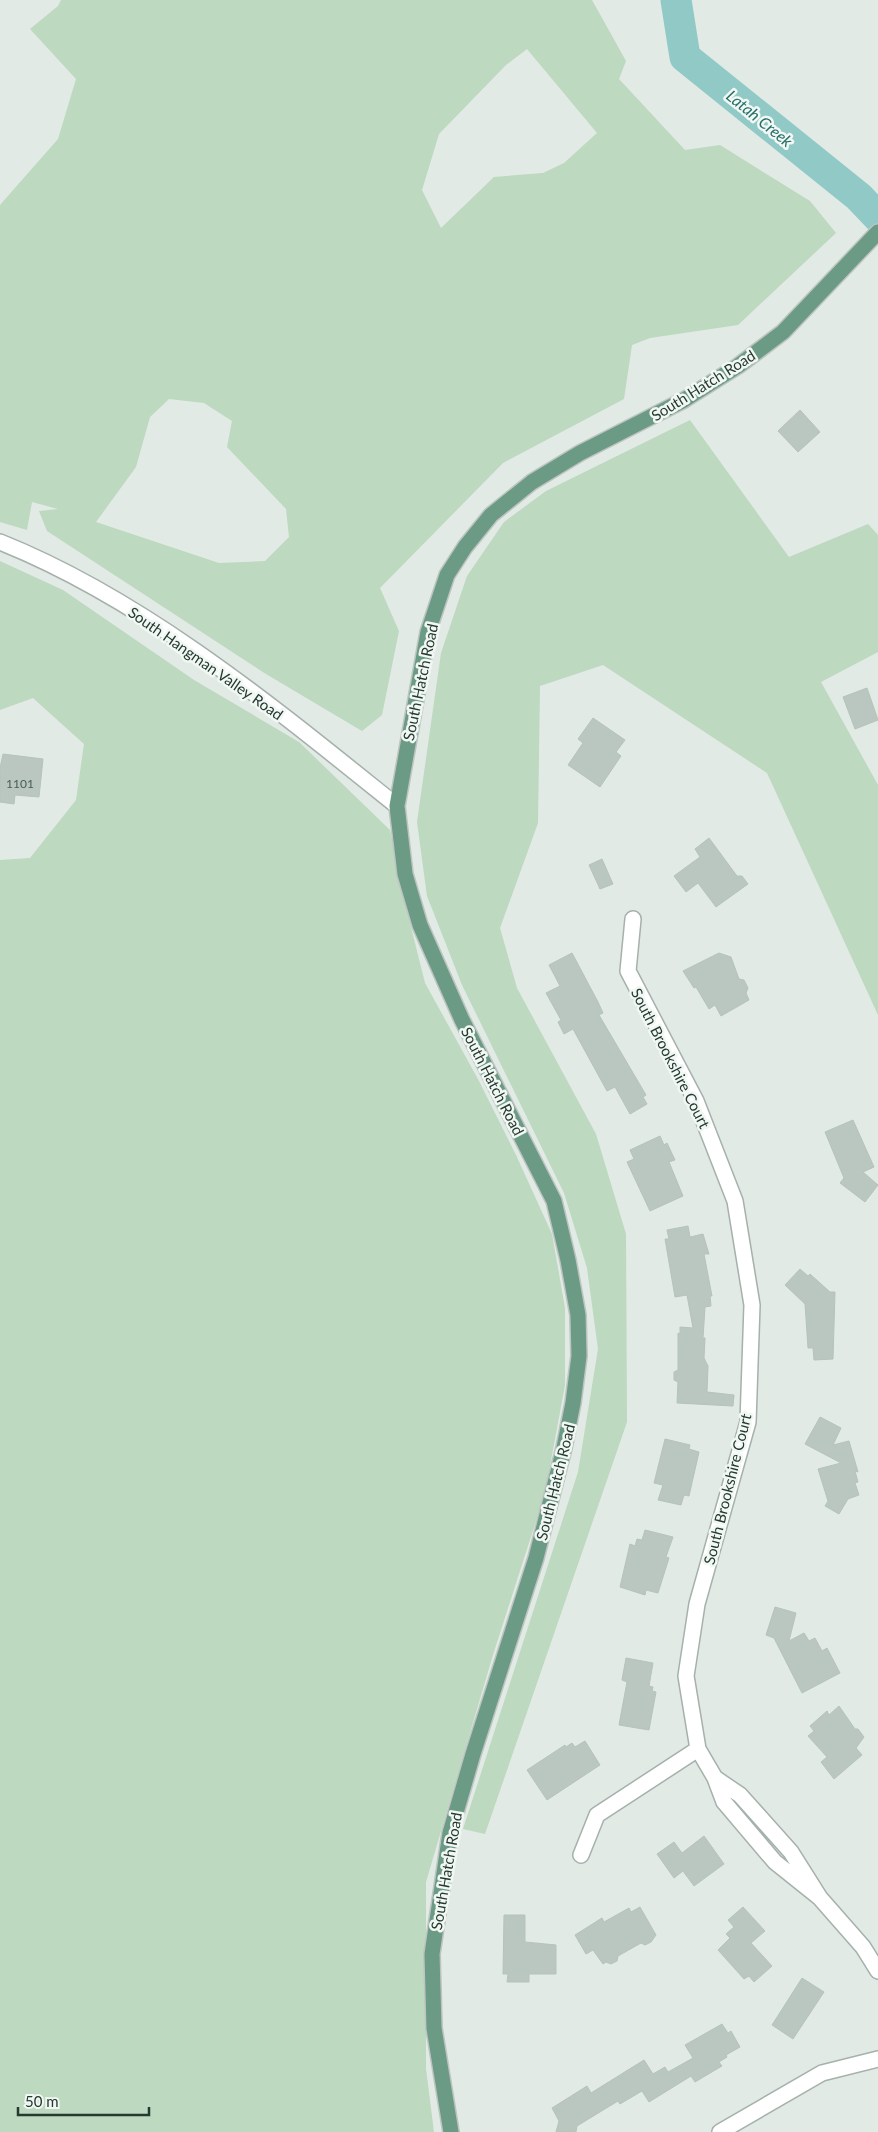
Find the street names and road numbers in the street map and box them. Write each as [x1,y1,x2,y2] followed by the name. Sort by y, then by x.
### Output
[648,346,758,424] street label: South Hatch Road
[125,603,287,723] street label: South Hangman Valley Road
[399,622,441,742] street label: South Hatch Road
[628,985,714,1132] street label: South Brookshire Court
[458,1024,528,1138] street label: South Hatch Road
[700,1411,755,1566] street label: South Brookshire Court
[532,1422,578,1542] street label: South Hatch Road
[427,1811,465,1931] street label: South Hatch Road

